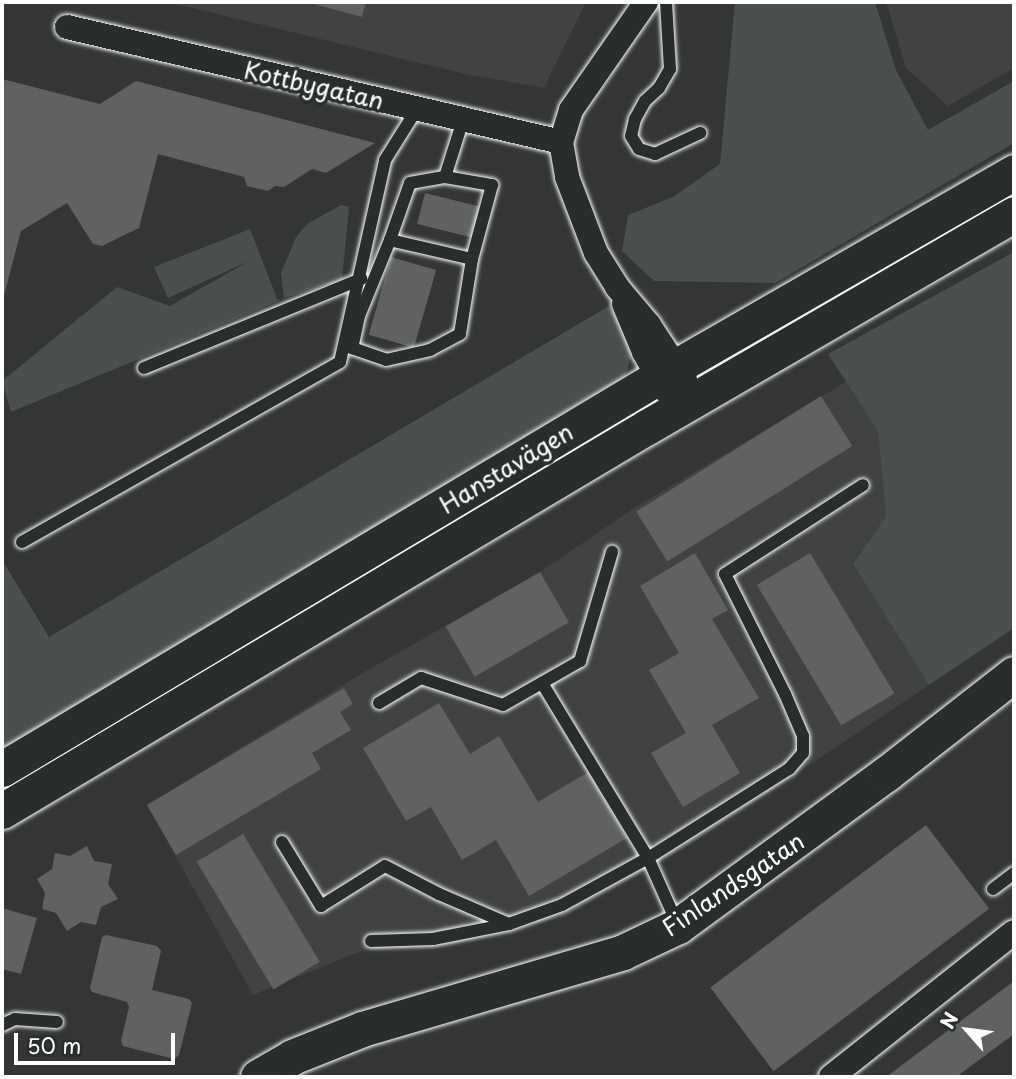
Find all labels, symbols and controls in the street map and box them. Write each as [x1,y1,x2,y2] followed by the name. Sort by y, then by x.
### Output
[241,55,387,115] street label: Kottbygatan
[434,417,578,519] street label: Hanstavägen
[657,826,809,942] street label: Finlandsgatan
[932,995,1002,1065] north arrow
[933,1007,964,1033] text: N
[18,1020,178,1064] scale bar
[27,1029,81,1061] text: 50 m

